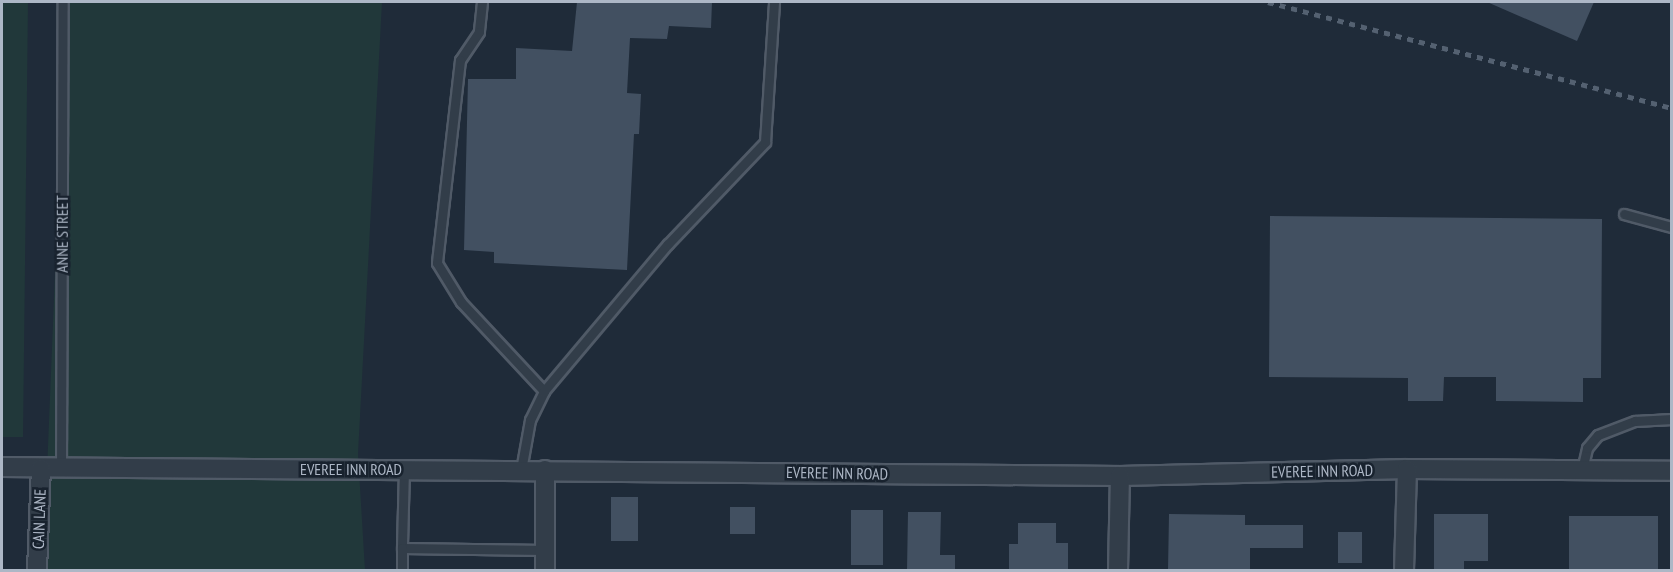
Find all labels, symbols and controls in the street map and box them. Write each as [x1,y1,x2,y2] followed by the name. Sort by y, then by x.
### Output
[52,195,72,273] street label: ANNE STREET
[300,459,402,479] street label: EVEREE INN ROAD
[1271,461,1373,481] street label: EVEREE INN ROAD
[786,463,888,483] street label: EVEREE INN ROAD
[28,489,50,549] street label: CAIN LANE

